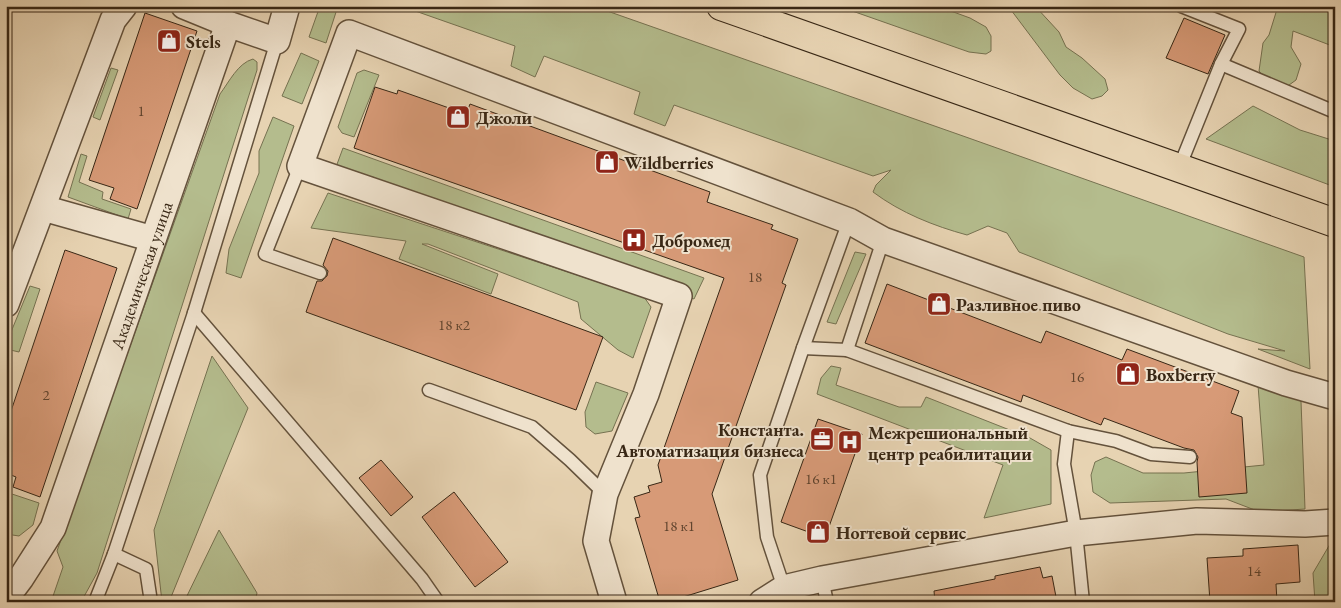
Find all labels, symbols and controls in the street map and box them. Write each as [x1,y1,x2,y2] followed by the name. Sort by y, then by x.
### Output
[156,28,182,54] shop icon: Stels
[186,30,221,53] place label: Stels
[137,101,145,120] house number: 1
[445,104,471,130] shop icon: Джоли
[476,106,533,129] place label: Джоли
[594,149,620,175] shop icon: Wildberries
[624,151,713,174] place label: Wildberries
[104,197,177,353] street label: Академическая улица
[621,227,647,253] hospital icon: Добромед
[652,229,731,252] place label: Добромед
[748,267,762,286] house number: 18
[926,291,952,317] shop icon: Разливное пиво
[956,293,1081,316] place label: Разливное пиво
[438,315,471,334] house number: 18 к2
[1115,361,1141,387] shop icon: Boxberry
[1146,363,1216,386] place label: Boxberry
[1070,367,1084,386] house number: 16
[42,385,50,404] house number: 2
[615,418,804,462] place label: Константа. Автоматизация бизнеса
[868,421,1032,465] place label: Межрешиональный центр реабилитации
[809,426,835,452] office icon: Константа. Автоматизация бизнеса
[837,429,863,455] hospital icon: Межрешиональный центр реабилитации
[805,469,837,488] house number: 16 к1
[663,516,695,535] house number: 18 к1
[805,519,831,545] shop icon: Ногтевой сервис
[836,521,967,544] place label: Ногтевой сервис
[1247,561,1262,580] house number: 14

